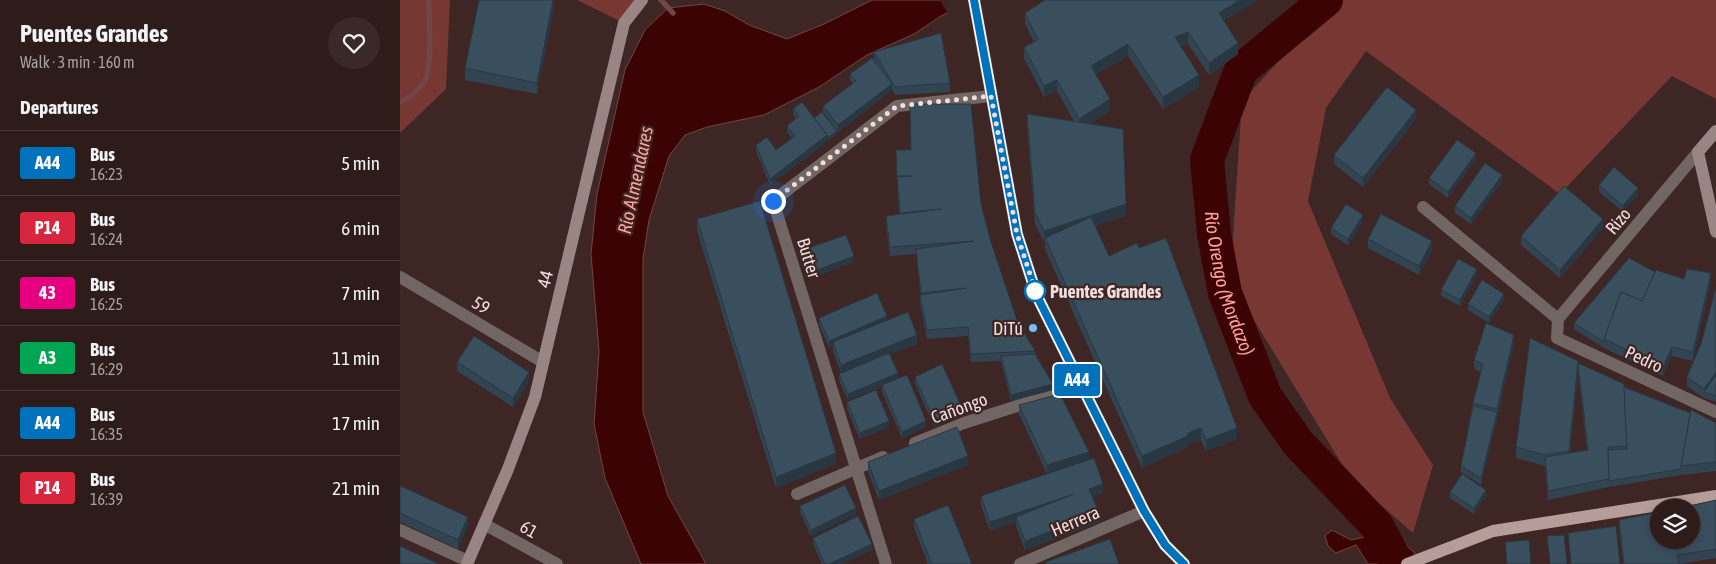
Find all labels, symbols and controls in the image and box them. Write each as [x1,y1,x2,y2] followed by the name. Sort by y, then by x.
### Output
[328,17,380,69] button: heart
[20,20,168,47] text: Puentes Grandes
[20,53,134,71] text: Walk · 3 min · 160 m
[20,96,98,118] text: Departures
[613,124,657,236] water label: Río Almendares
[90,143,115,165] text: Bus
[35,152,60,173] text: A44
[341,152,380,174] text: 5 min
[90,165,123,183] text: 16:23
[761,189,786,214] your location
[1601,204,1635,238] street label: Rizo
[90,208,115,230] text: Bus
[1201,210,1259,358] water label: Río Orengo (Mordazo)
[35,217,60,238] text: P14
[341,217,380,239] text: 6 min
[90,230,123,248] text: 16:24
[793,235,825,281] street label: Butter
[533,268,557,290] street label: 44
[90,273,115,295] text: Bus
[1024,280,1046,302] marker: Puentes Grandes
[1050,281,1162,302] place label: Puentes Grandes
[39,282,56,303] text: 43
[341,282,380,304] text: 7 min
[468,292,494,318] street label: 59
[90,295,123,313] text: 16:25
[993,318,1023,339] place label: DiTú
[1027,322,1039,334] marker: DiTú
[90,338,115,360] text: Bus
[1622,341,1666,377] street label: Pedro
[39,347,56,368] text: A3
[332,347,380,369] text: 11 min
[90,360,123,378] text: 16:29
[1048,364,1106,396] line badge: A44
[1064,369,1090,390] text: A44
[928,388,990,428] street label: Cañongo
[90,403,115,425] text: Bus
[35,412,60,433] text: A44
[332,412,380,434] text: 17 min
[90,425,123,443] text: 16:35
[90,468,115,490] text: Bus
[35,477,60,498] text: P14
[332,477,380,499] text: 21 min
[90,490,123,508] text: 16:39
[1650,499,1700,549] map controls
[1650,499,1700,549] button: layers
[1048,501,1102,541] street label: Herrera
[517,516,541,542] street label: 61

